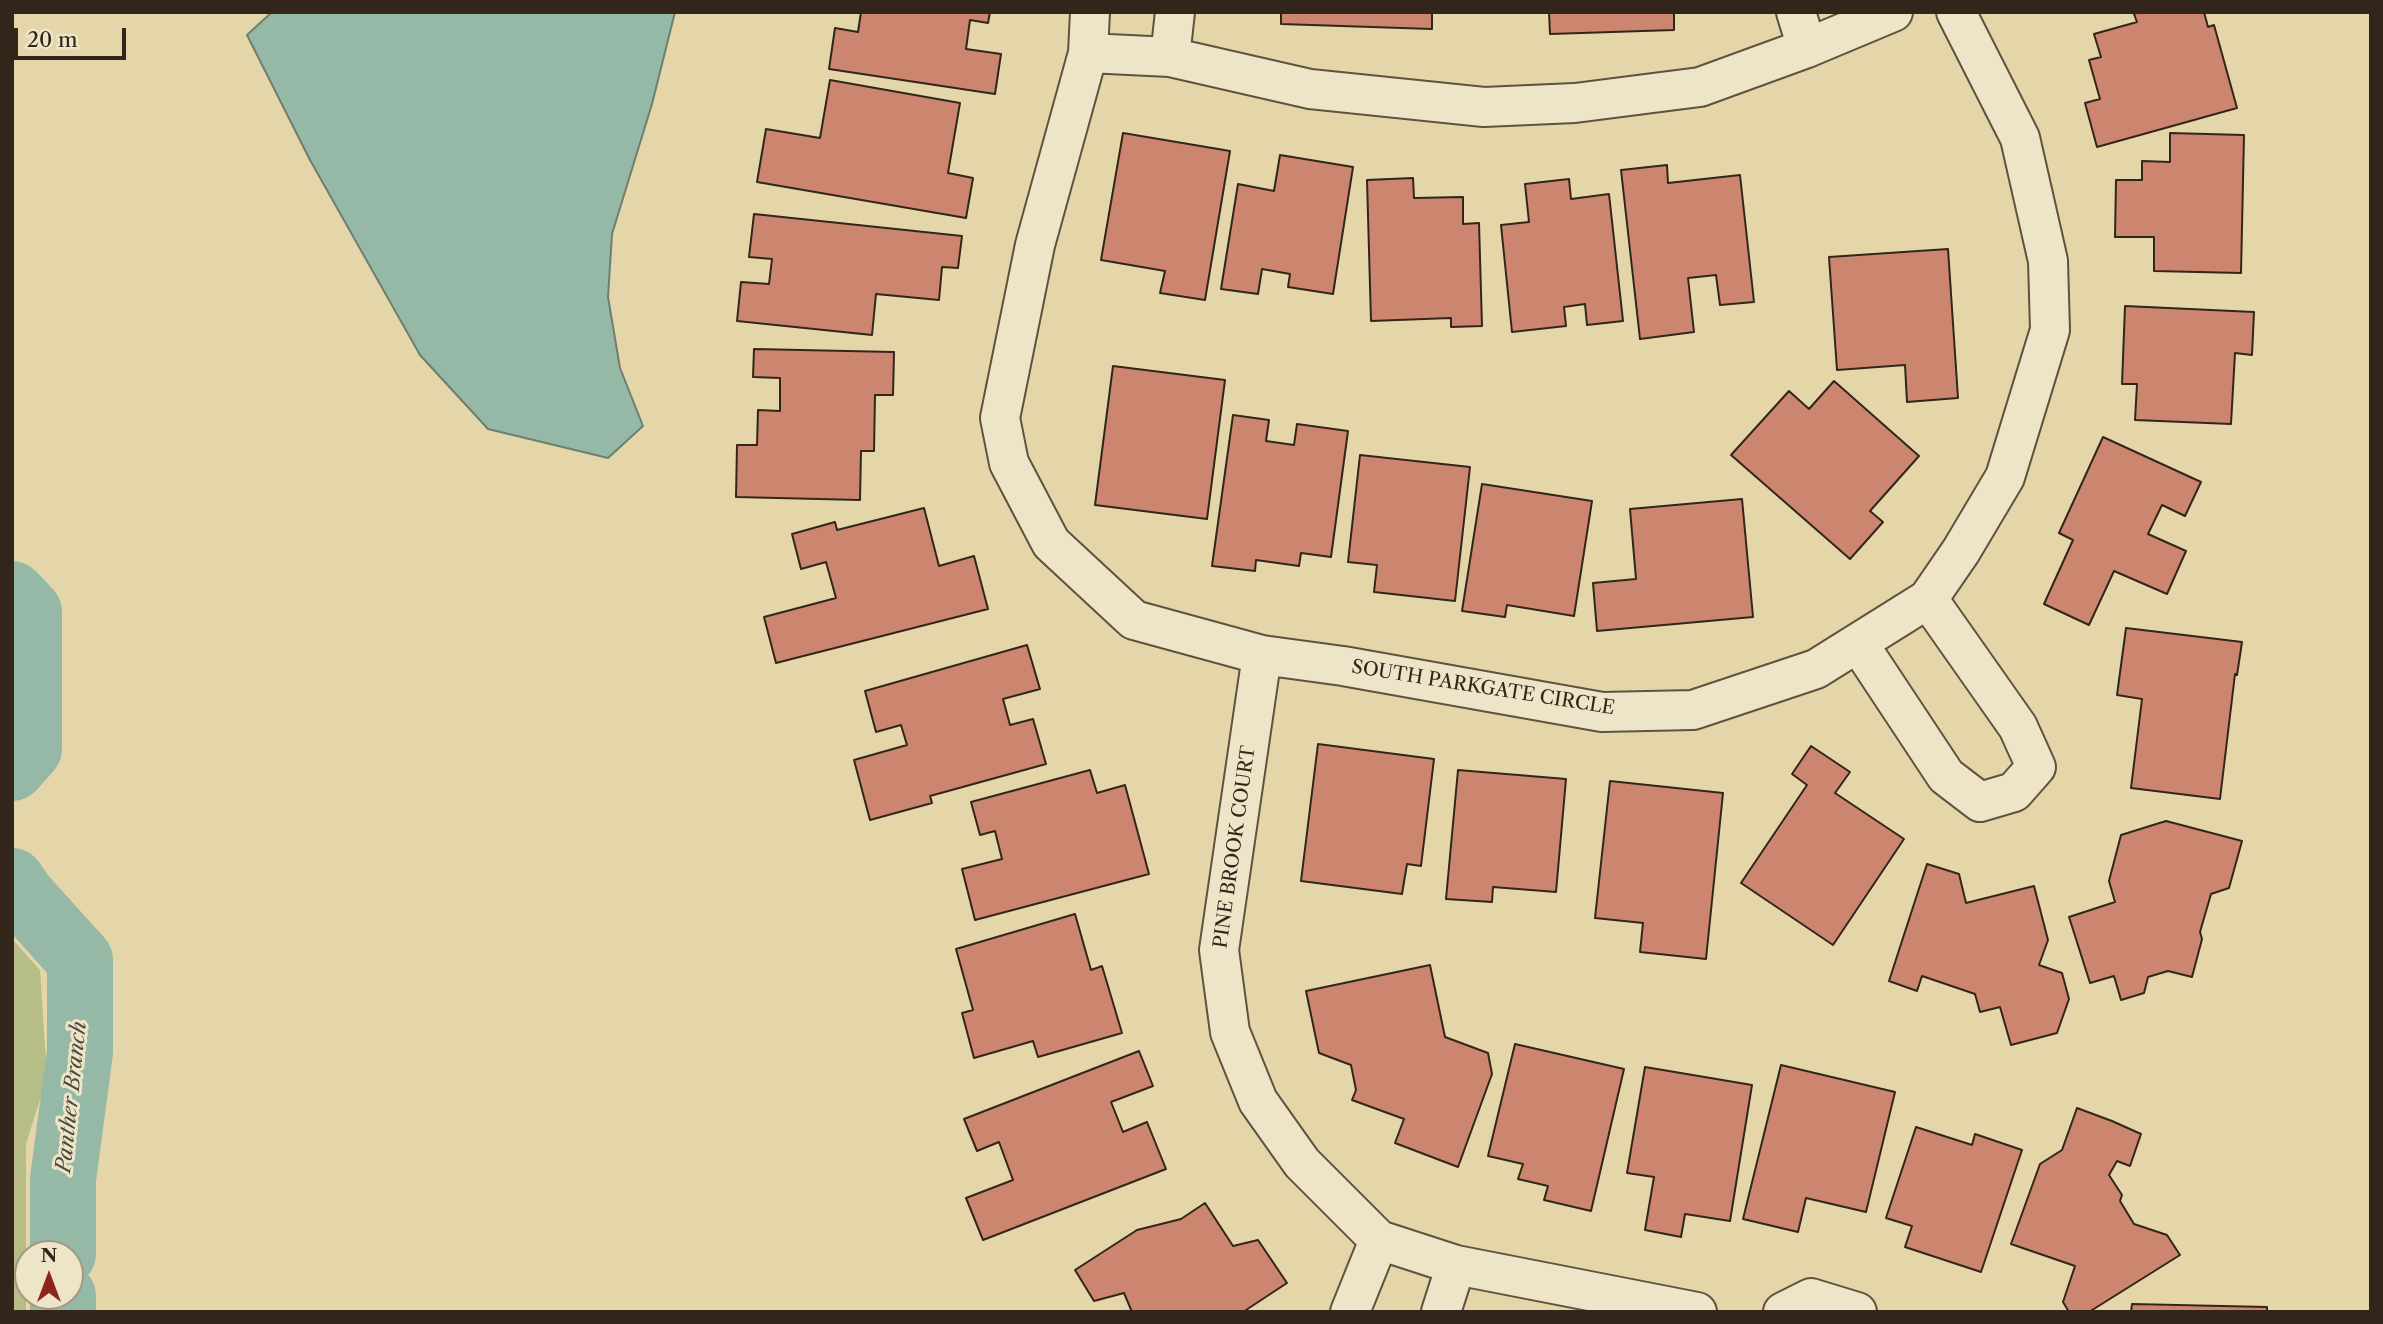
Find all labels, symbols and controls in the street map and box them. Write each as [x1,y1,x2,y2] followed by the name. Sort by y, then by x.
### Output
[18,14,130,58] scale bar
[27,27,78,52] text: 20 m
[1350,656,1616,720] street label: SOUTH PARKGATE CIRCLE
[1209,744,1261,950] street label: PINE BROOK COURT
[52,1020,92,1174] water label: Panther Branch
[14,1240,84,1310] north arrow
[41,1244,57,1267] text: N

